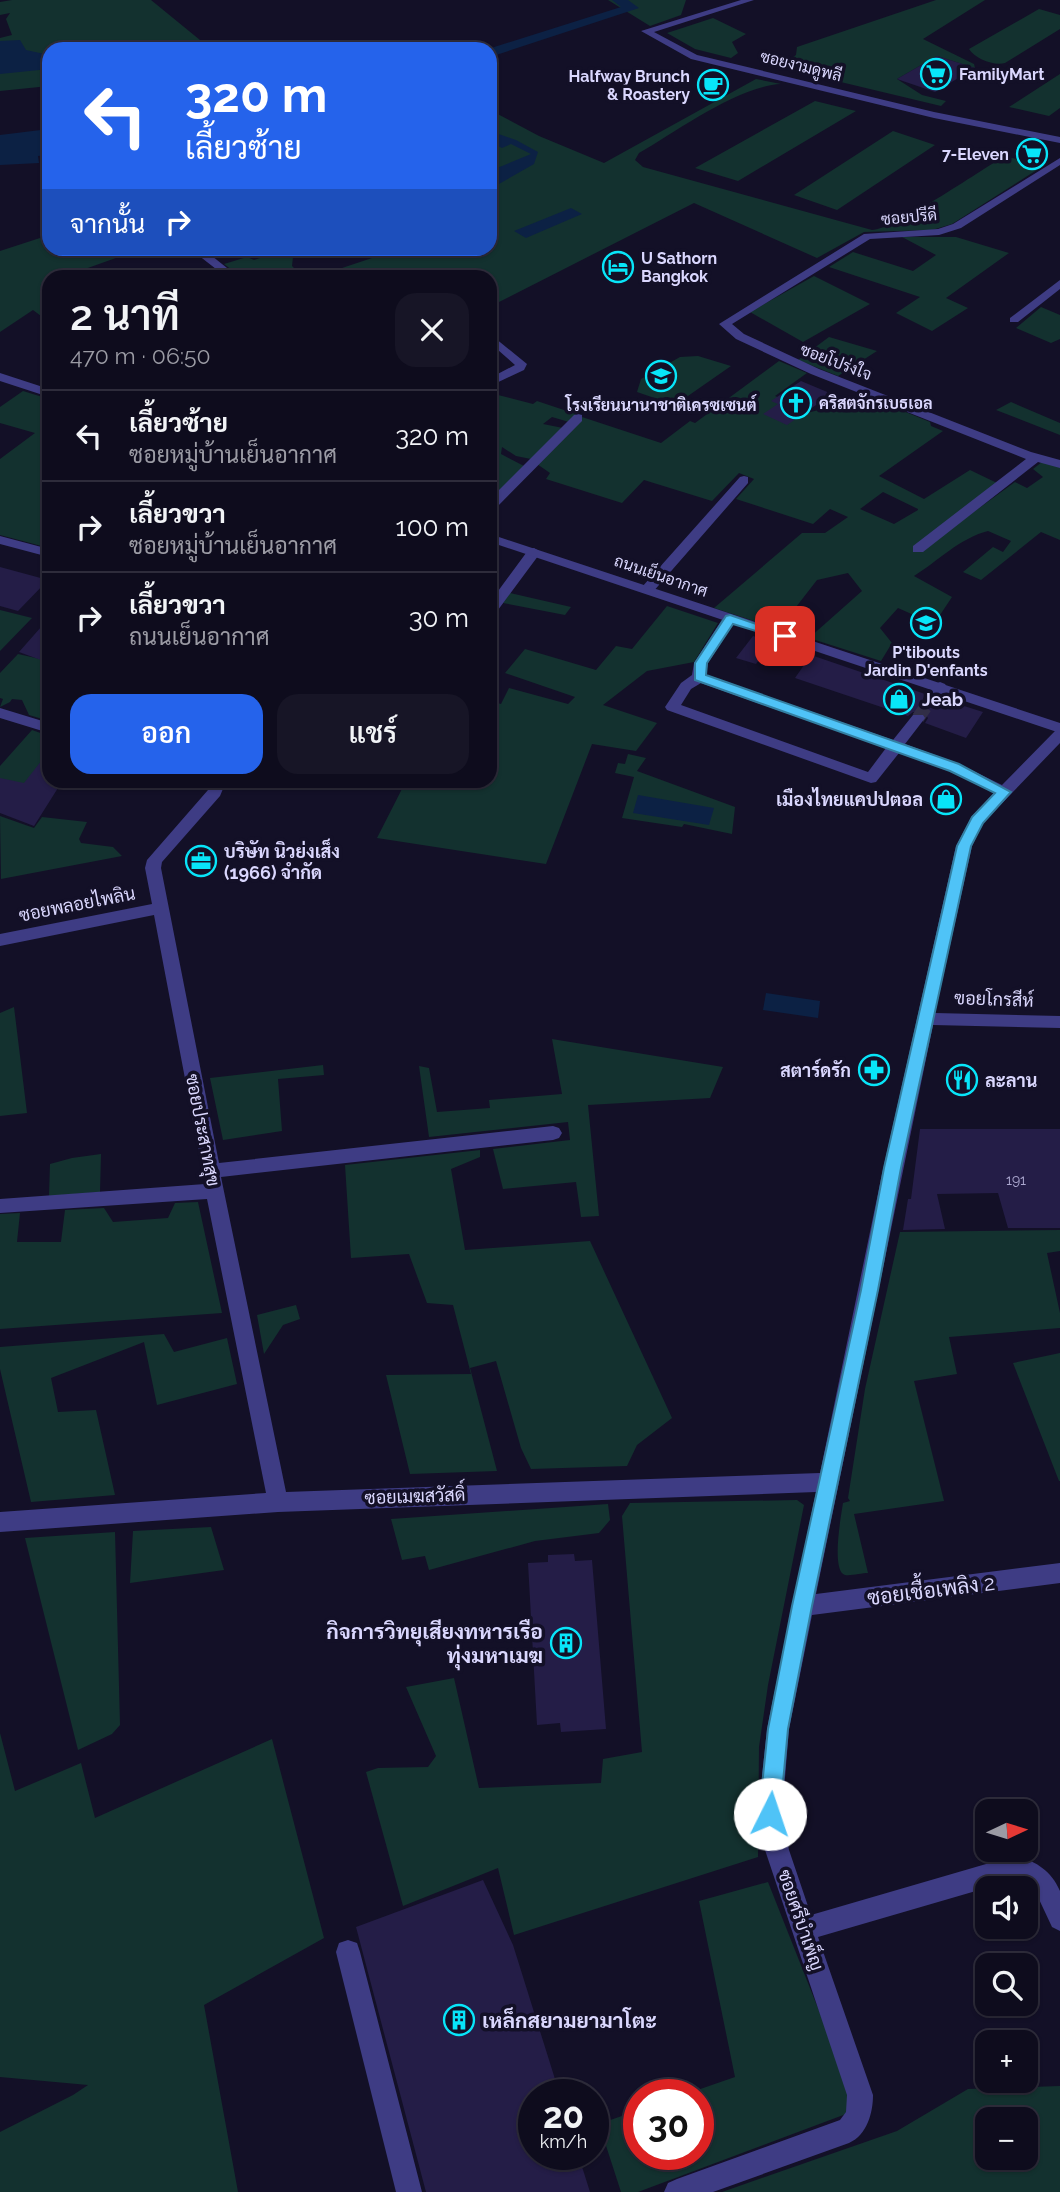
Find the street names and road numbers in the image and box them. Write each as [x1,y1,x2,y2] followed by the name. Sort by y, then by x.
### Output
[758,45,844,87] street label: ซอยงามดูพลี
[880,203,938,229] street label: ซอยปรีดี
[798,338,875,384] street label: ซอยโปร่งใจ
[612,547,712,601] street label: ถนนเย็นอากาศ
[17,880,137,926] street label: ซอยพลอยไพลิน
[954,985,1034,1011] street label: ฃอยโกรสีห์
[180,1072,224,1188] street label: ซอยประสาทสุข
[364,1479,466,1508] street label: ซอยเมฆสวัสดิ์
[865,1563,996,1610] street label: ซอยเชื้อเพลิง 2
[773,1866,831,1974] street label: ซอยศรีบำเพ็ญ

